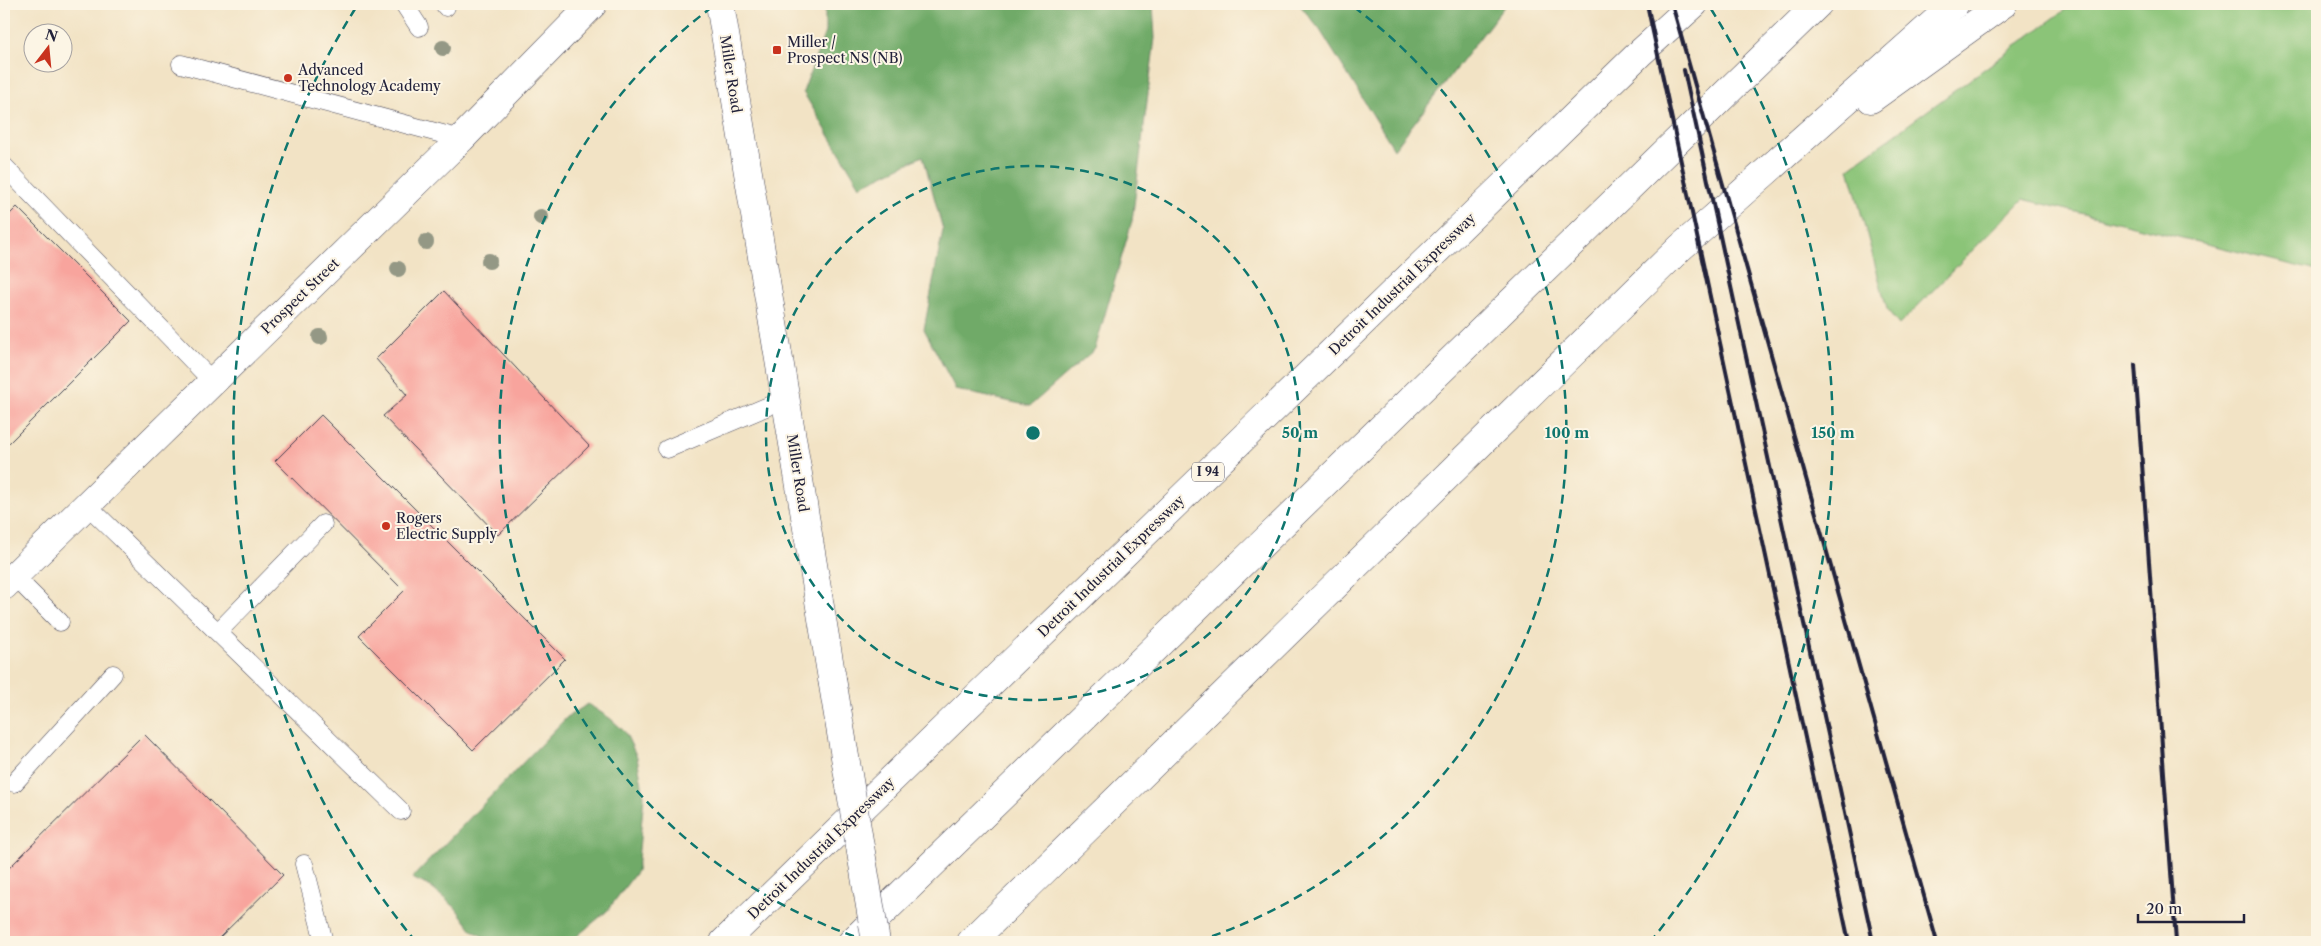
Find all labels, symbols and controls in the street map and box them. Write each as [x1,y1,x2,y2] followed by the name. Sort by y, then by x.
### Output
[22,22,72,72] north arrow
[43,25,60,46] text: N
[787,33,902,67] place label: Miller / Prospect NS (NB)
[716,34,746,115] street label: Miller Road
[771,44,783,56] marker: Miller / Prospect NS (NB)
[297,61,441,95] place label: Advanced Technology Academy
[282,72,294,84] marker: Advanced Technology Academy
[1325,209,1479,359] street label: Detroit Industrial Expressway
[257,254,343,338] street label: Prospect Street
[1282,423,1318,442] text: 50 m
[1545,423,1589,442] text: 100 m
[1811,423,1855,442] text: 150 m
[1024,424,1042,442] centre of rings
[783,433,813,514] street label: Miller Road
[1192,462,1224,482] road number: I 94
[1034,491,1188,641] street label: Detroit Industrial Expressway
[396,509,497,543] place label: Rogers Electric Supply
[380,520,392,532] marker: Rogers Electric Supply
[744,773,898,923] street label: Detroit Industrial Expressway
[2138,891,2245,923] scale bar
[2146,899,2182,918] text: 20 m

